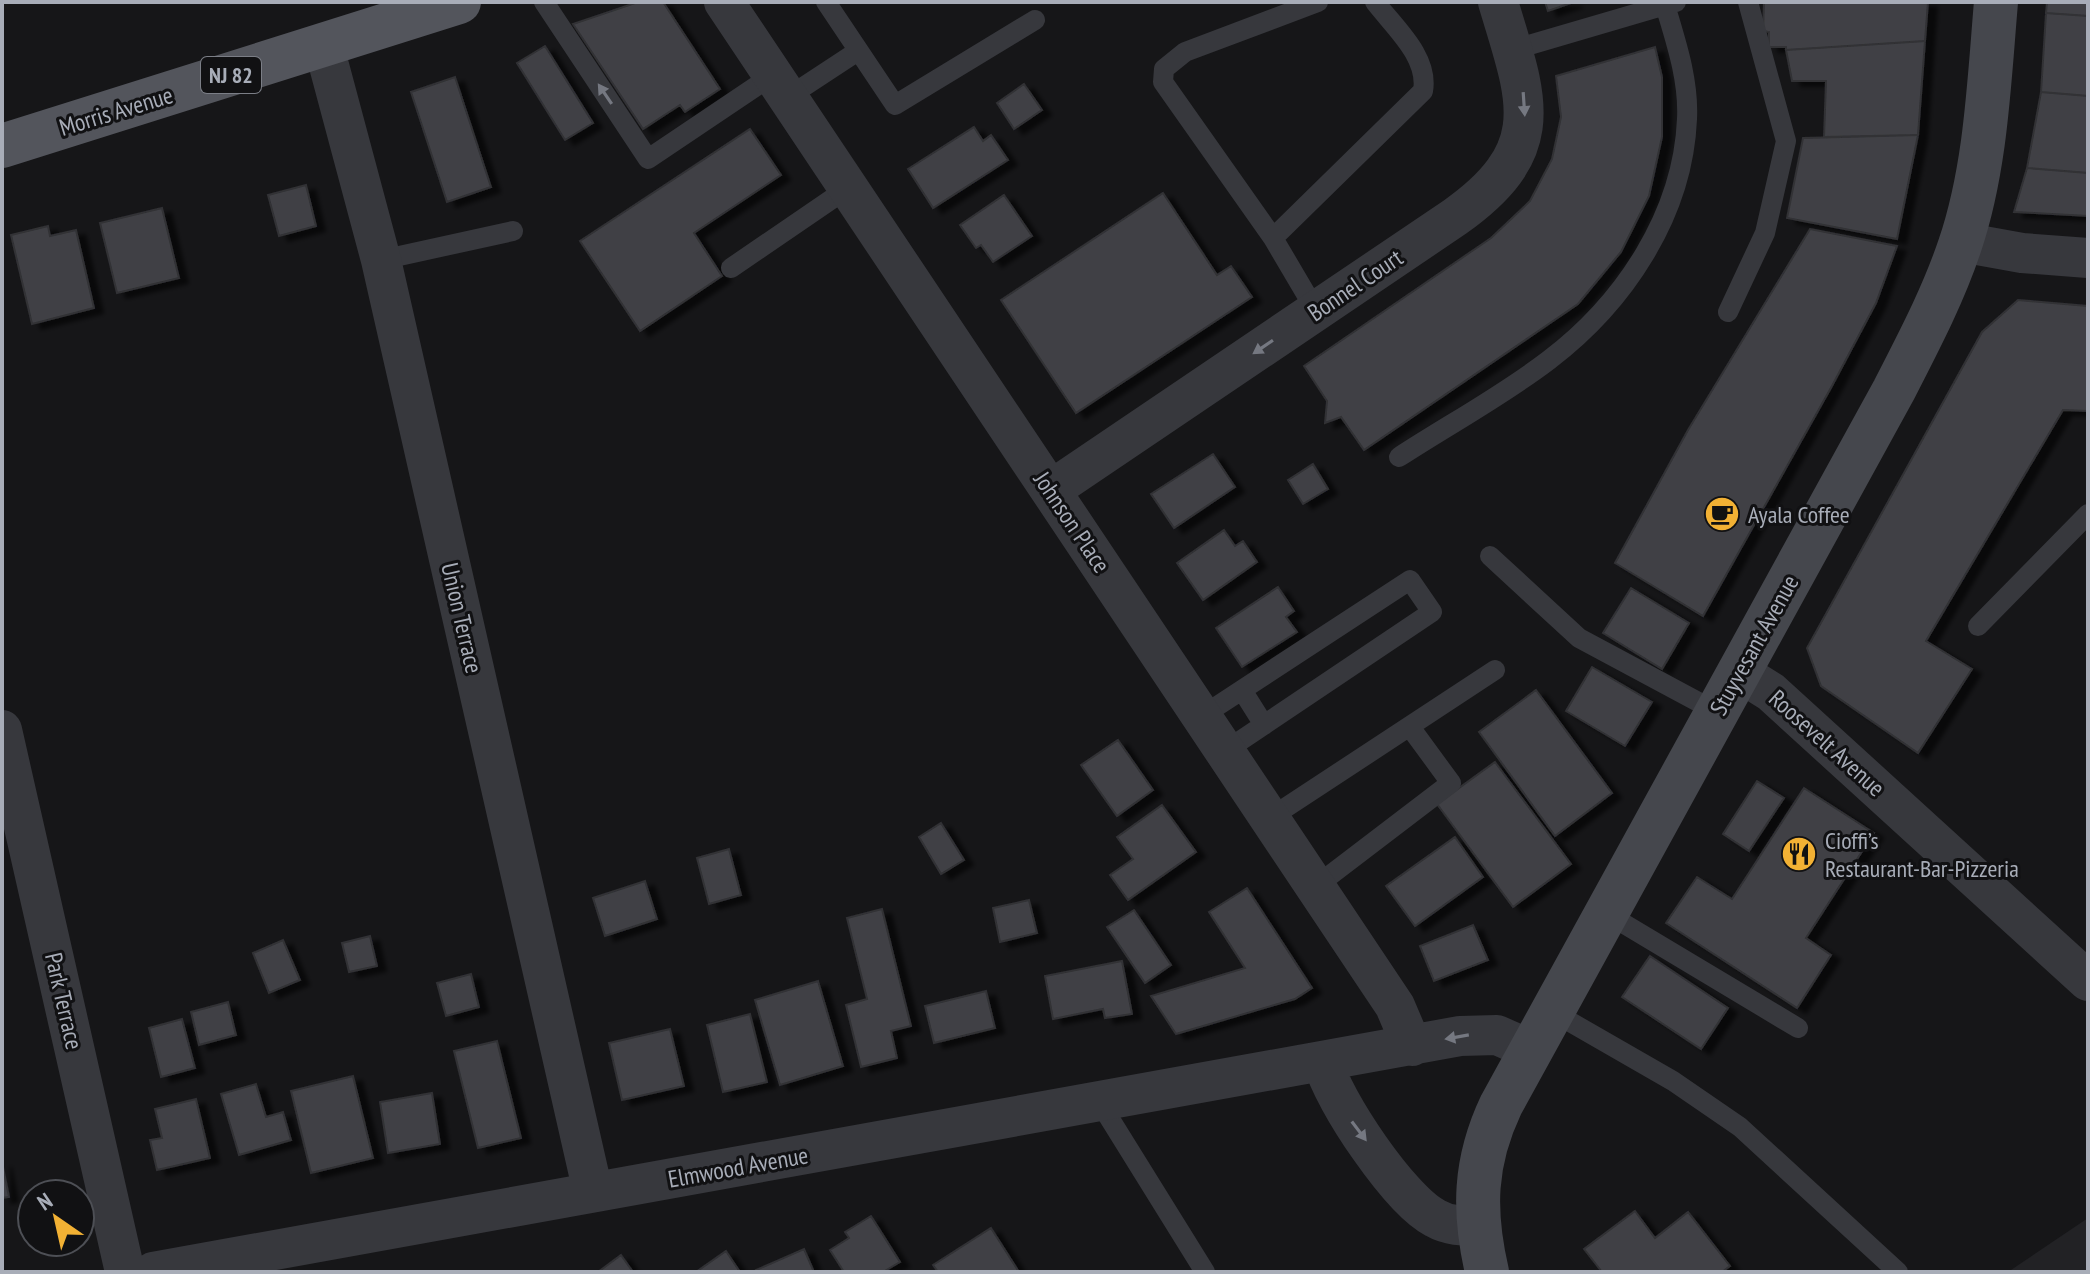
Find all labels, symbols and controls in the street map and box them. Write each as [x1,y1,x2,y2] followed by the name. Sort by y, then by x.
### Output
[201,57,261,93] road number: NJ 82
[55,79,177,143] street label: Morris Avenue
[598,83,612,105] one-way arrow
[1518,92,1531,117] one-way arrow
[1301,242,1409,328] street label: Bonnel Court
[1252,339,1273,354] one-way arrow
[1026,465,1117,579] street label: Johnson Place
[1703,495,1741,533] cafe icon: Ayala Coffee
[1748,499,1850,530] place label: Ayala Coffee
[434,560,490,676] street label: Union Terrace
[1703,569,1805,721] street label: Stuyvesant Avenue
[1763,683,1891,803] street label: Roosevelt Avenue
[1825,825,2019,884] place label: Cioffi’s Restaurant-Bar-Pizzeria
[1780,835,1818,873] restaurant icon: Cioffi’s Restaurant-Bar-Pizzeria
[38,950,90,1052] street label: Park Terrace
[1444,1032,1469,1044] one-way arrow
[1351,1121,1367,1141] one-way arrow
[666,1139,810,1195] street label: Elmwood Avenue
[16,1178,96,1258] north arrow
[32,1186,58,1216] text: N

